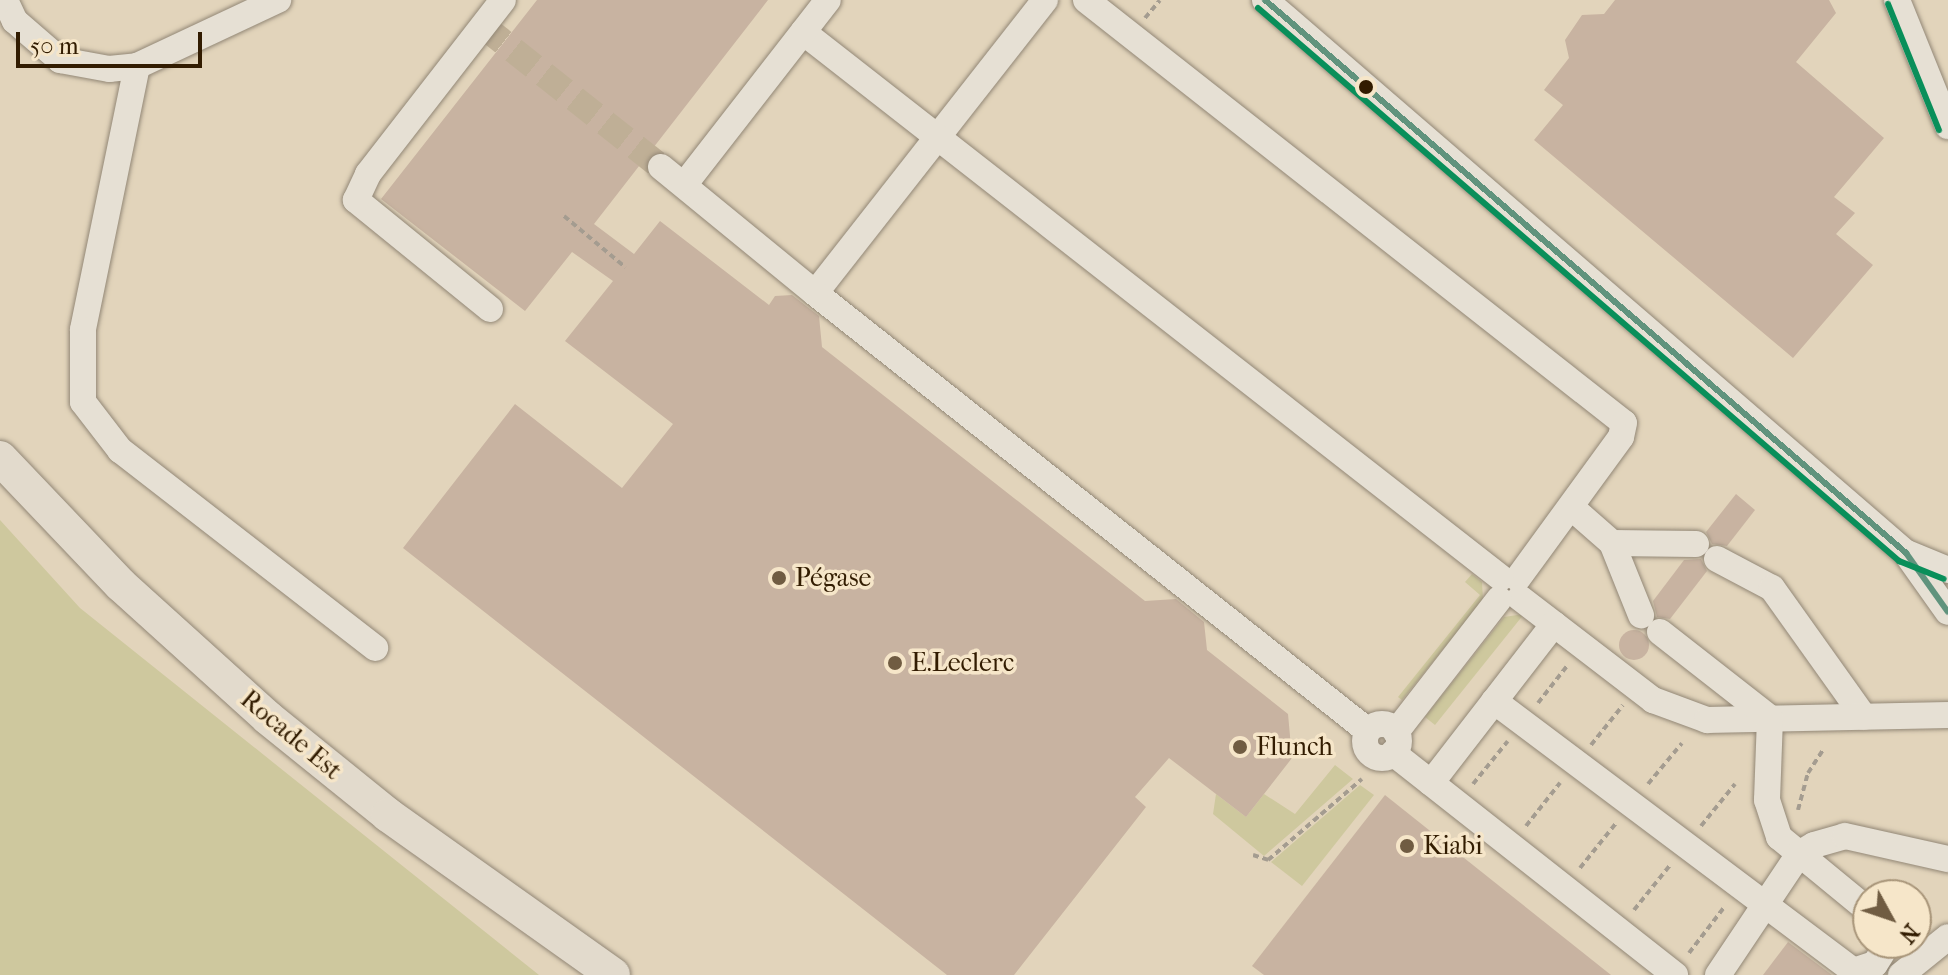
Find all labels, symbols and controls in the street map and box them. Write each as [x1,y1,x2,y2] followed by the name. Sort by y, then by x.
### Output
[20,16,206,66] scale bar
[30,32,79,60] text: 50 m
[1358,79,1374,95] unlabelled marker
[795,562,871,594] place label: Pégase
[770,569,788,587] marker: Pégase
[911,647,1014,679] place label: E.Leclerc
[886,654,904,672] marker: E.Leclerc
[234,684,348,786] street label: Rocade Est
[1256,731,1333,763] place label: Flunch
[1231,738,1249,756] marker: Flunch
[1423,830,1483,862] place label: Kiabi
[1398,837,1416,855] marker: Kiabi
[1852,879,1932,959] north arrow
[1894,918,1924,948] text: N

